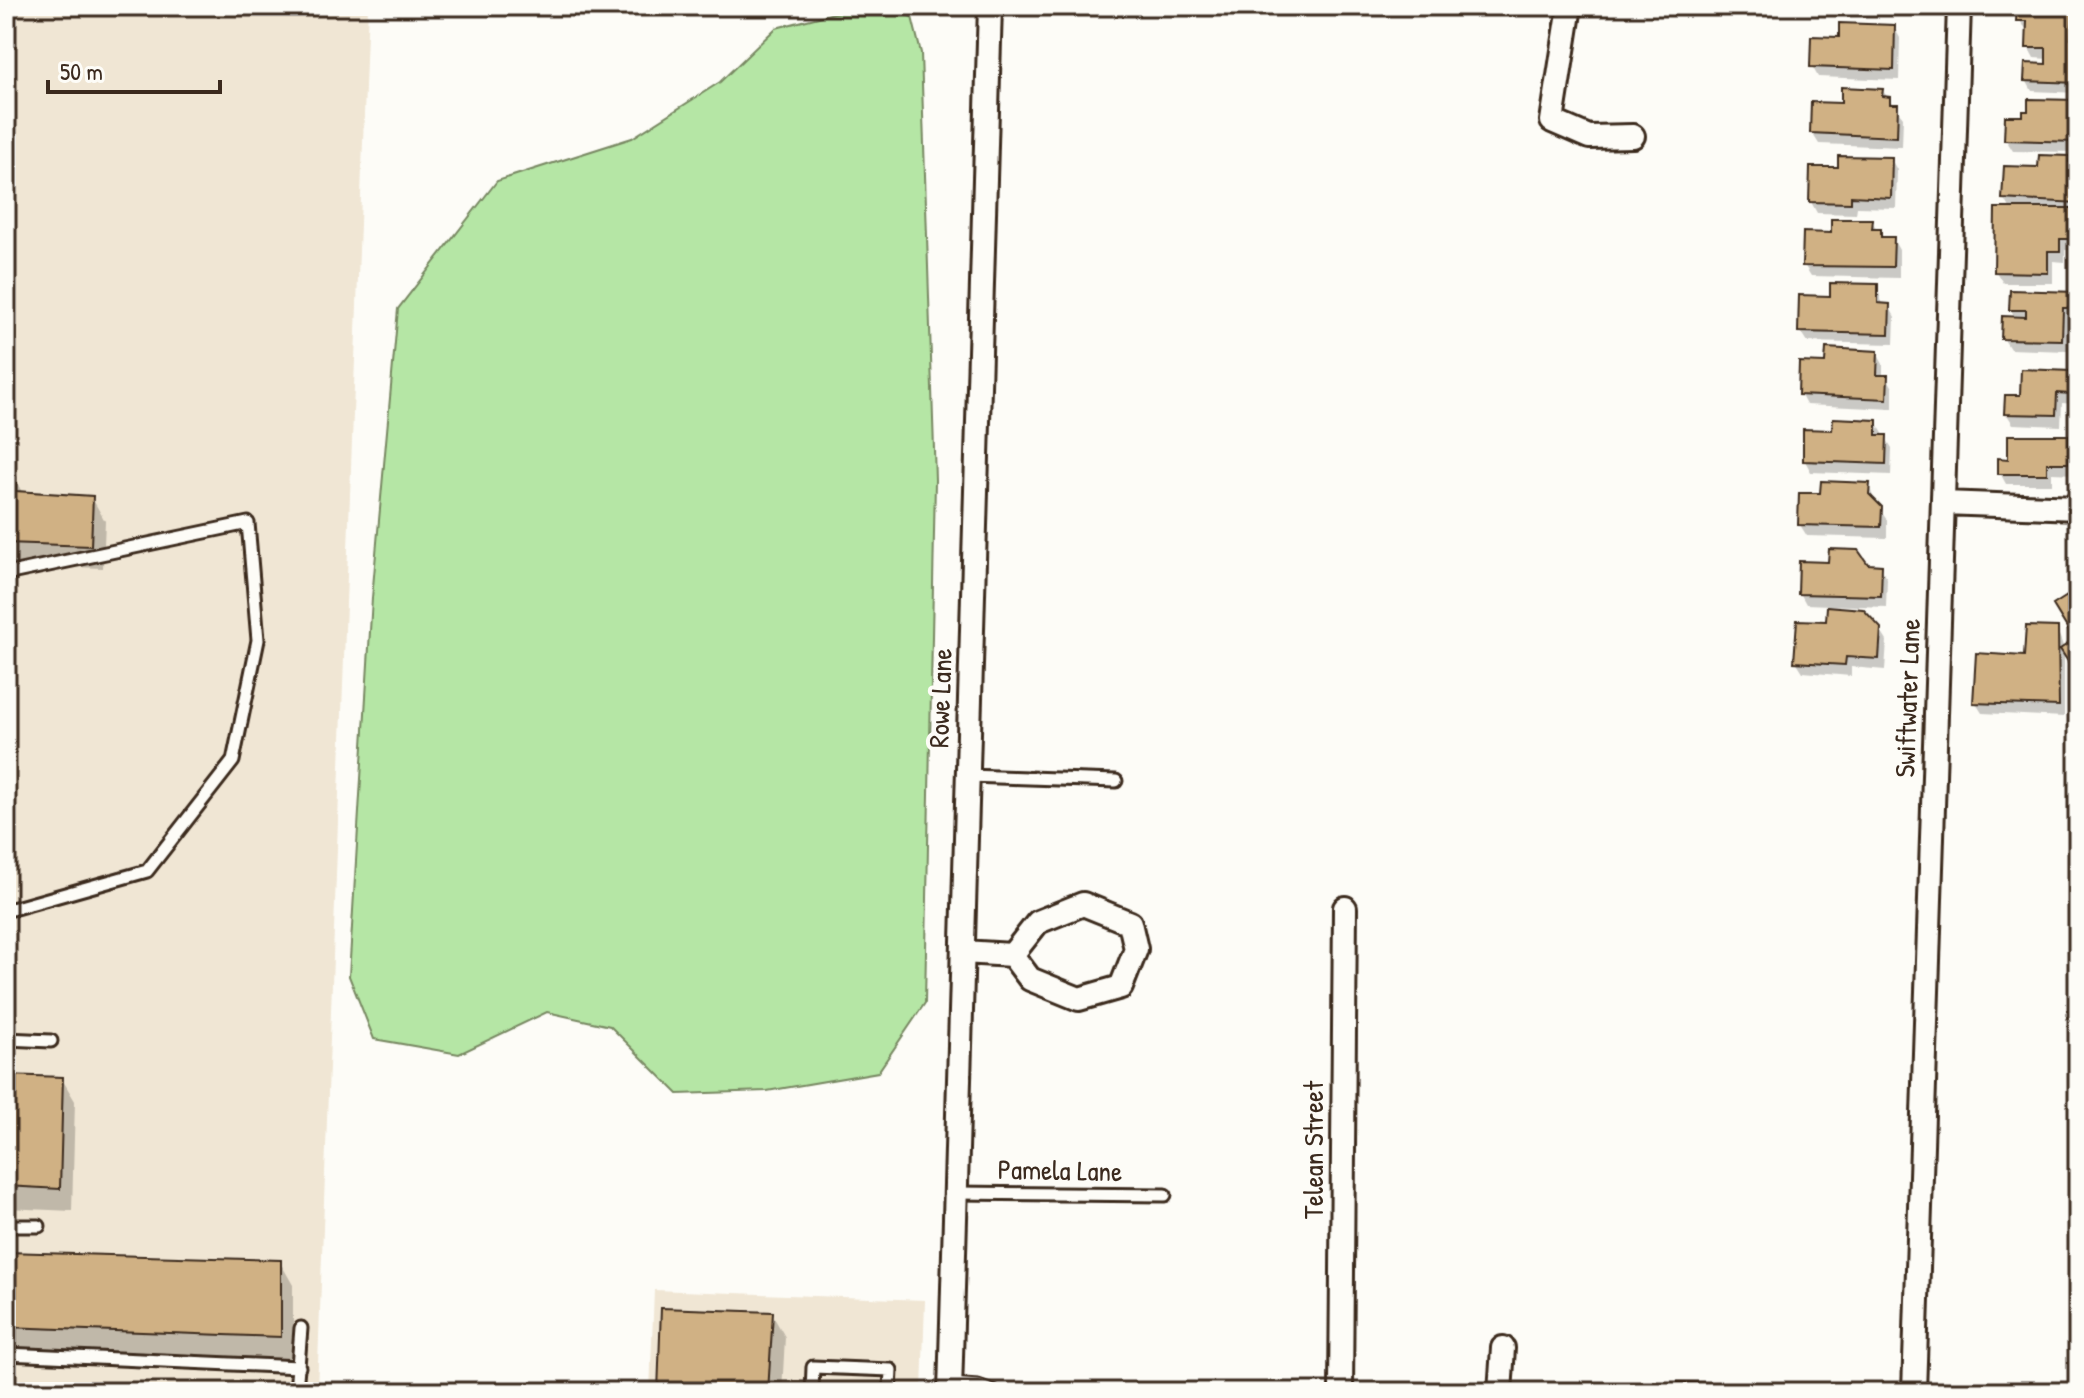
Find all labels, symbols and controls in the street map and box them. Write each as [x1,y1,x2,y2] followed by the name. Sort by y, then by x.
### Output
[48,44,220,94] scale bar
[60,55,103,87] text: 50 m
[1885,618,1929,778] street label: Swiftwater Lane
[919,647,961,749] street label: Rowe Lane
[1294,1081,1332,1219] street label: Telean Street
[997,1150,1123,1190] street label: Pamela Lane

